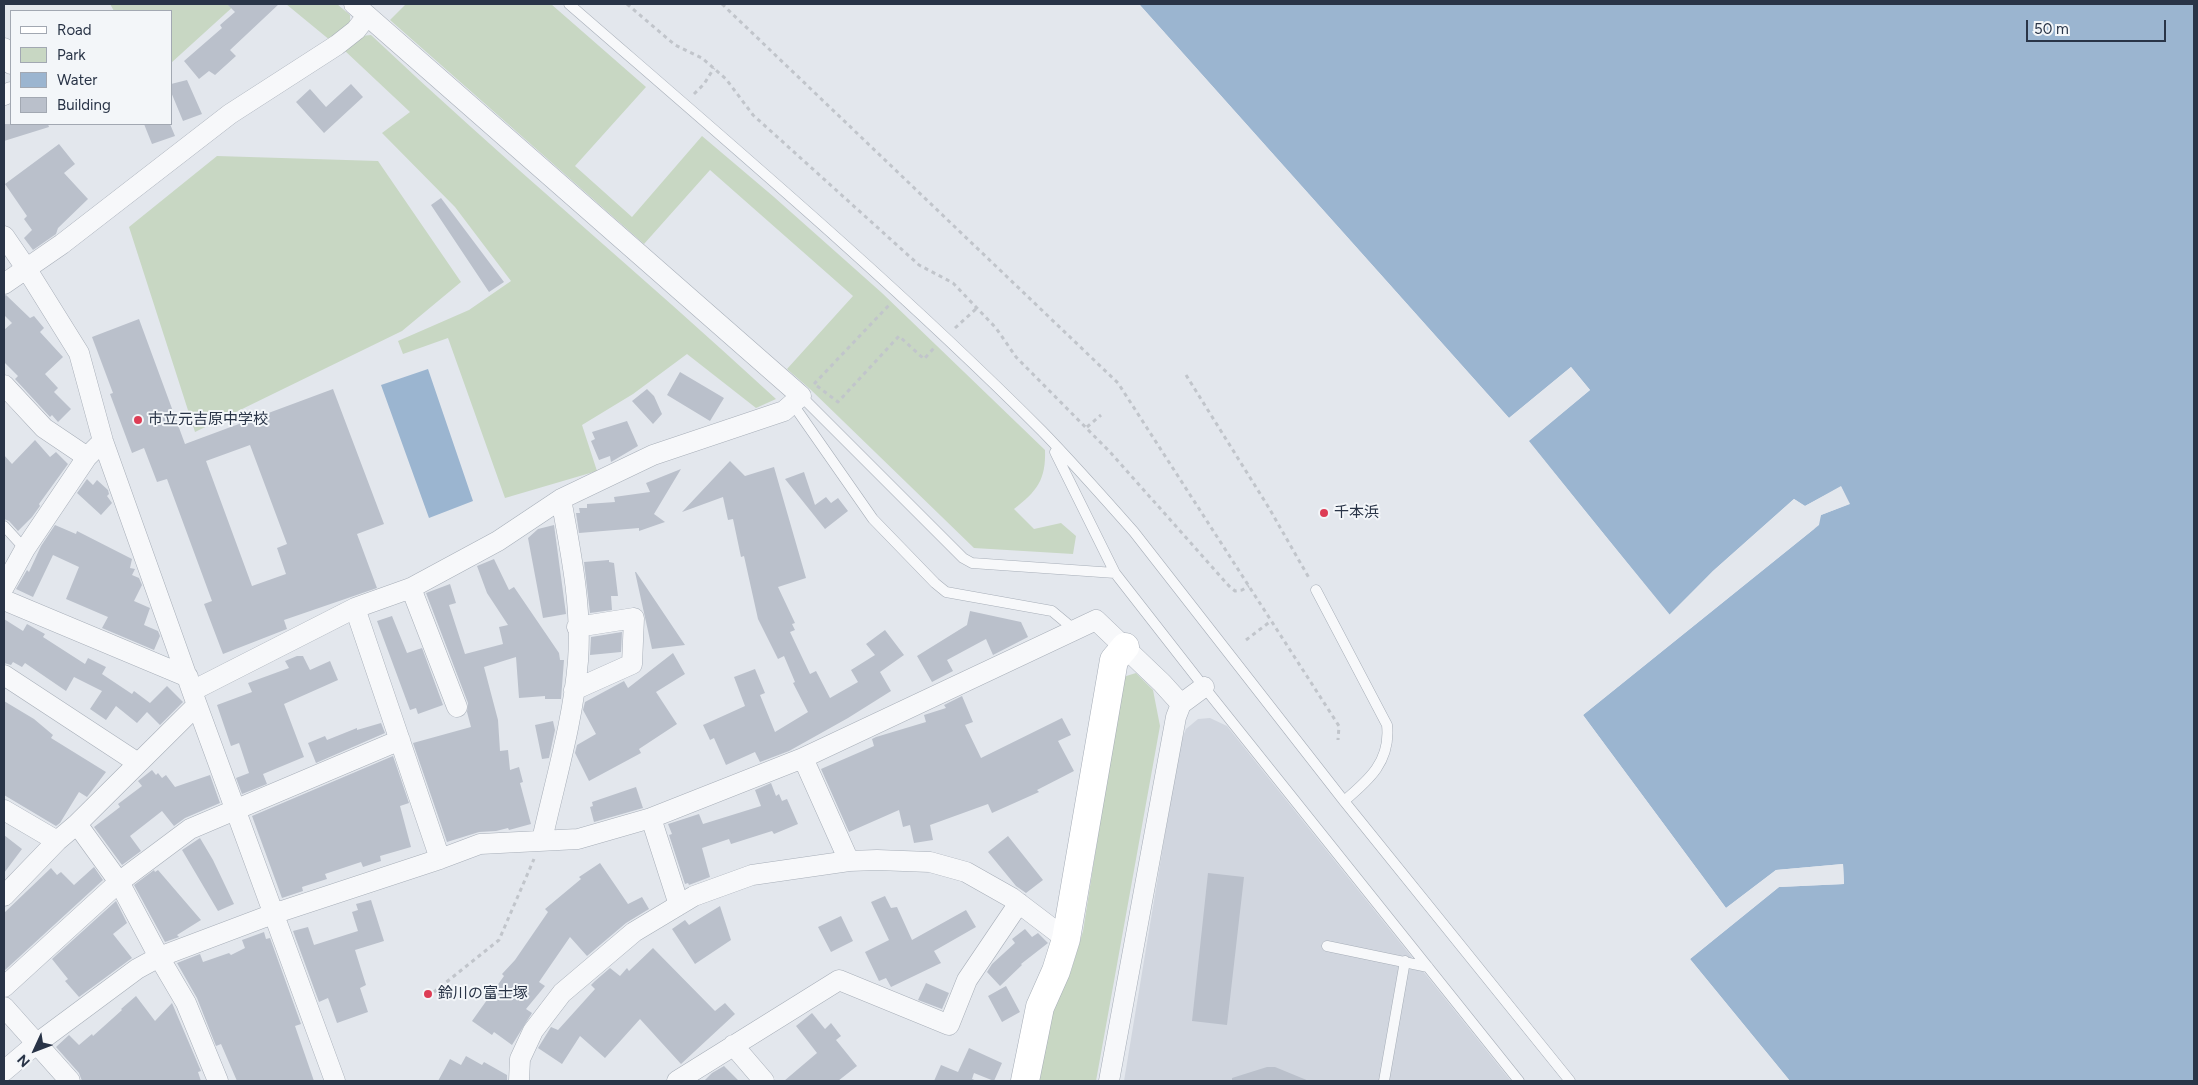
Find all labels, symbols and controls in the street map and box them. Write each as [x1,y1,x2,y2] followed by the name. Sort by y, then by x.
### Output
[10,10,172,125] legend
[2028,10,2168,42] scale bar
[2034,20,2069,38] text: 50 m
[57,21,92,39] text: Road
[57,46,86,64] text: Park
[57,71,97,89] text: Water
[57,96,111,114] text: Building
[148,411,268,429] place label: 市立元吉原中学校
[132,414,144,426] marker: 市立元吉原中学校
[1334,504,1379,522] place label: 千本浜
[1318,507,1330,519] marker: 千本浜
[438,985,528,1003] place label: 鈴川の富士塚
[422,988,434,1000] marker: 鈴川の富士塚
[10,1025,60,1075] north arrow
[14,1051,34,1070] text: N

